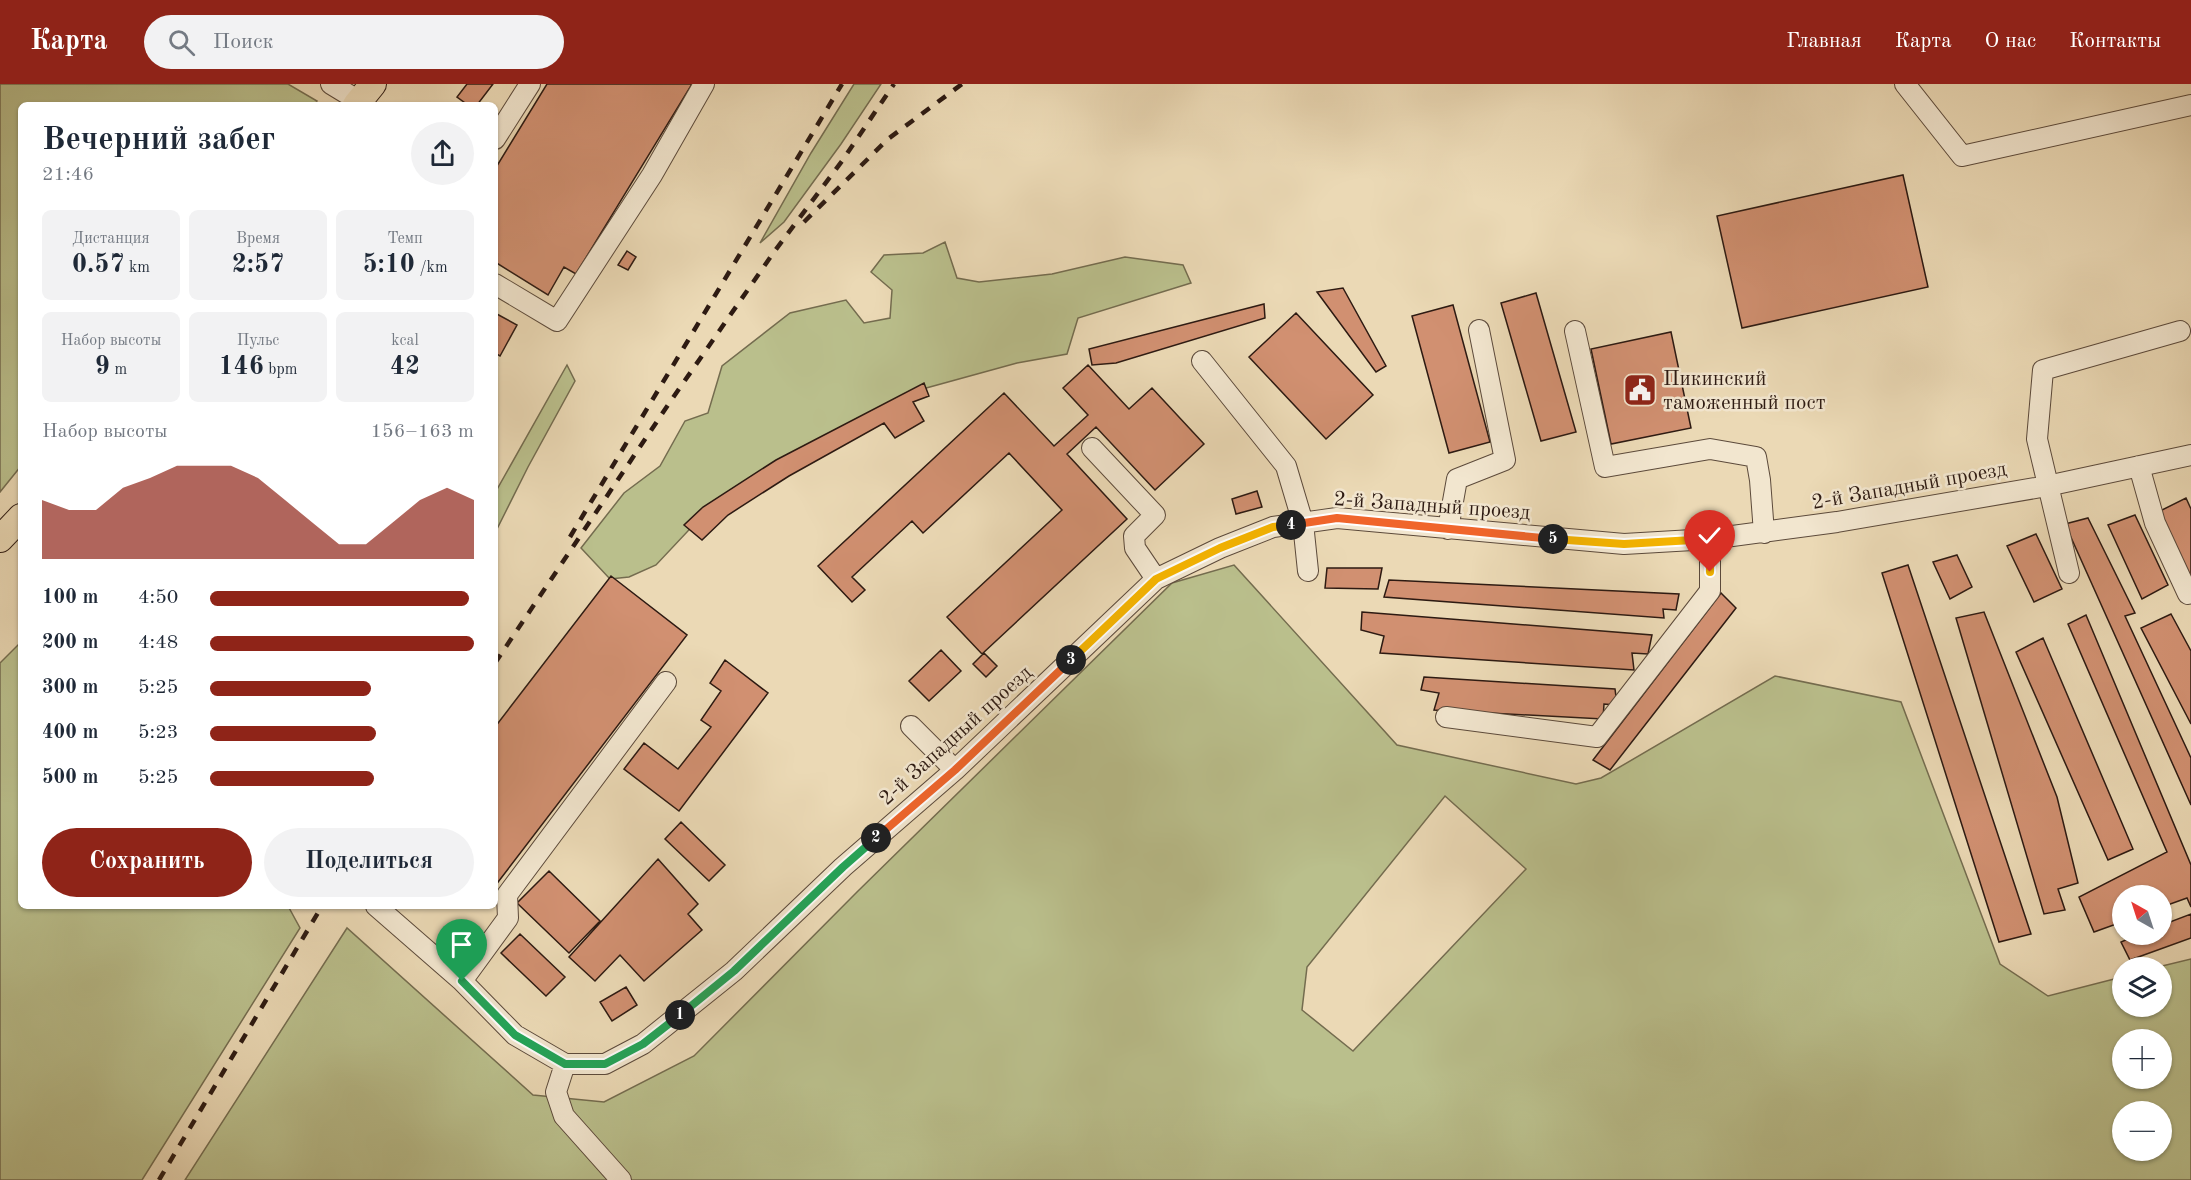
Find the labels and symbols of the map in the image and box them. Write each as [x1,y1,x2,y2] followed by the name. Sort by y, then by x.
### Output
[1663,369,1826,414] place label: Пикинский таможенный пост
[1622,372,1658,408] public building icon: Пикинский таможенный пост
[1810,459,2009,514] street label: 2-й Западный проезд
[1333,489,1532,524] street label: 2-й Западный проезд
[1276,510,1306,540] pin: 4
[1684,510,1735,572] pin
[1538,524,1568,554] pin: 5
[1056,645,1086,675] pin: 3
[876,662,1037,810] street label: 2-й Западный проезд
[861,823,891,853] pin: 2
[2112,885,2172,945] north arrow
[436,919,487,981] pin
[665,1000,695,1030] pin: 1

